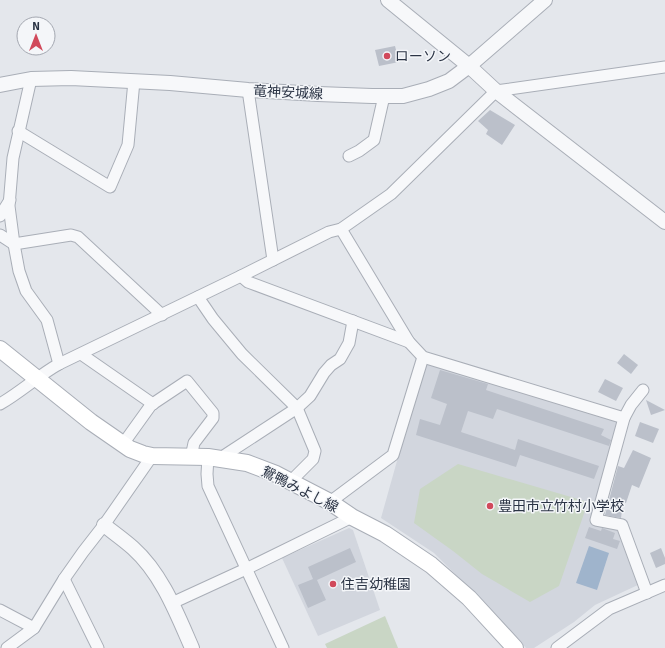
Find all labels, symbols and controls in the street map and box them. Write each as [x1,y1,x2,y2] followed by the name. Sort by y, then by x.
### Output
[16,16,56,56] north arrow
[32,20,40,33] text: N
[395,48,451,65] place label: ローソン
[382,51,392,61] marker: ローソン
[253,82,323,103] street label: 竜神安城線
[258,463,341,516] street label: 鴛鴨みよし線
[498,498,624,515] place label: 豊田市立竹村小学校
[485,501,495,511] marker: 豊田市立竹村小学校
[341,576,411,593] place label: 住吉幼稚園
[328,579,338,589] marker: 住吉幼稚園

